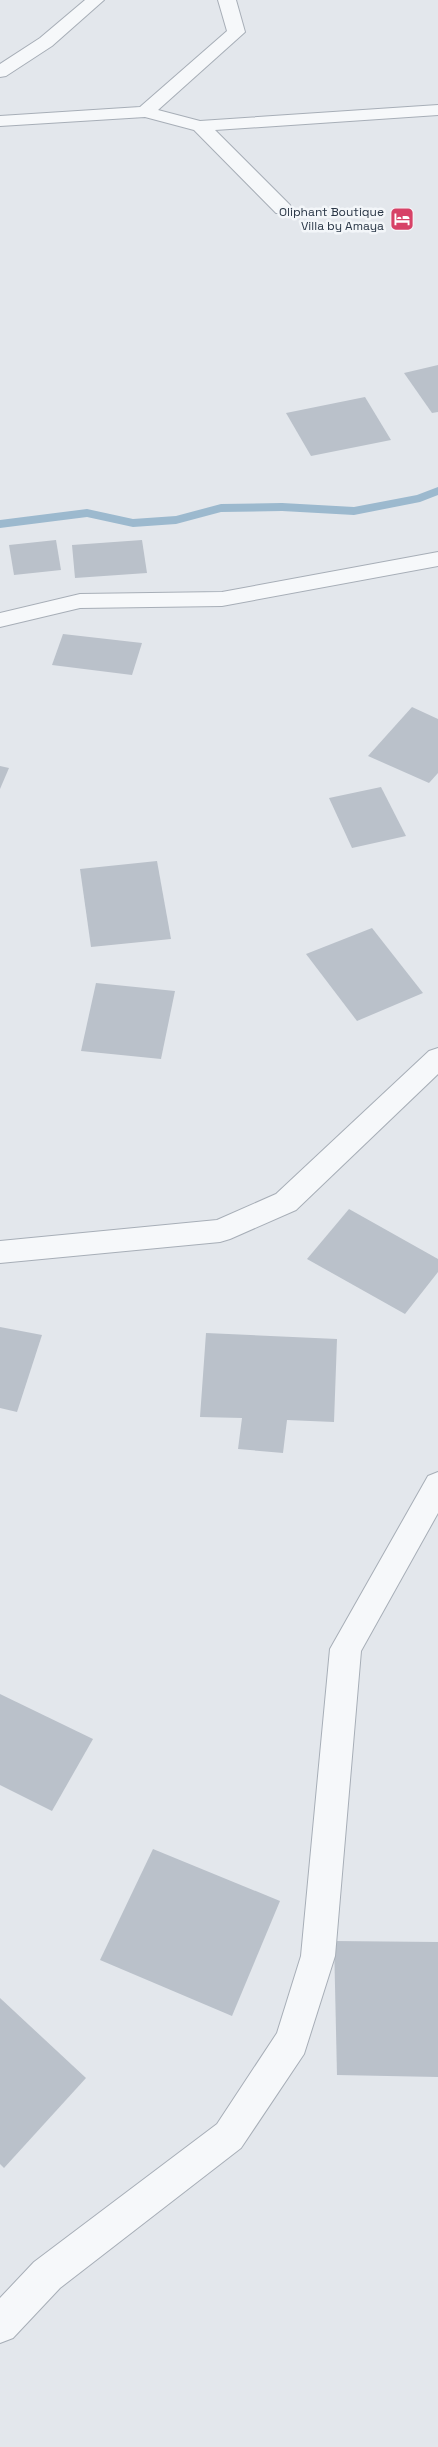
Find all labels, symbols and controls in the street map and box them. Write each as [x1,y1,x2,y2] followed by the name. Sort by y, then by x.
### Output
[279,204,384,234] place label: Oliphant Boutique Villa by Amaya
[389,206,415,232] hotel icon: Oliphant Boutique Villa by Amaya

